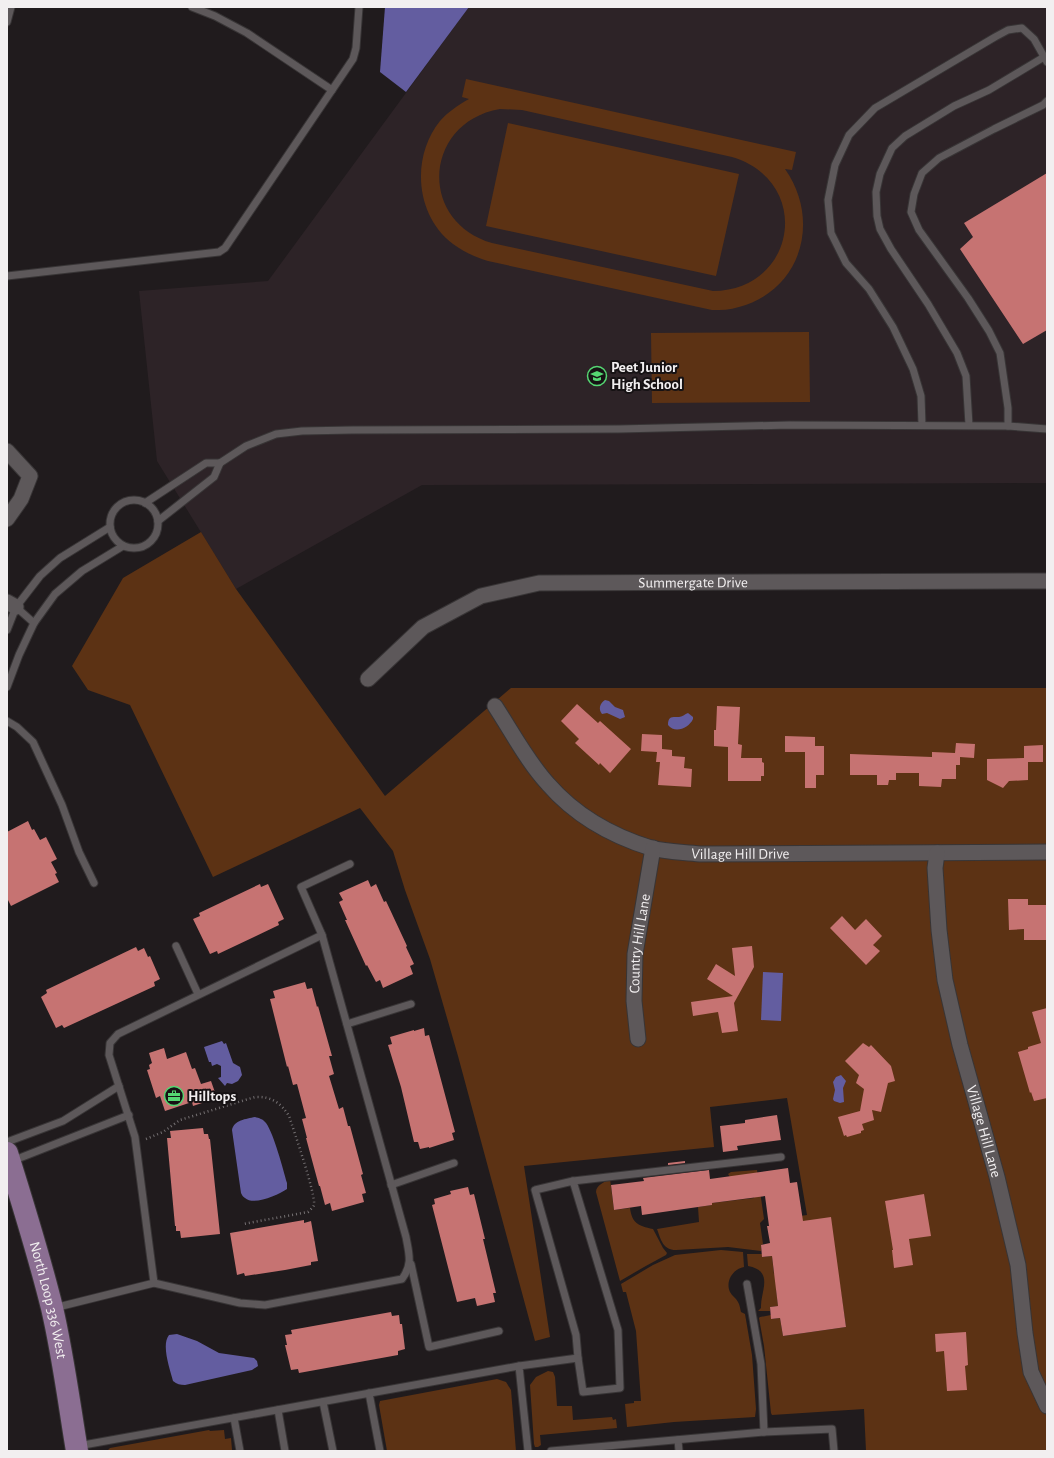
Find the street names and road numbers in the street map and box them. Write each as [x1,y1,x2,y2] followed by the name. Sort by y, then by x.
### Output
[638,575,748,591] street label: Summergate Drive
[691,846,790,862] street label: Village Hill Drive
[627,893,653,994] street label: Country Hill Lane
[964,1084,1004,1179] street label: Village Hill Lane
[27,1240,69,1360] street label: North Loop 336 West

